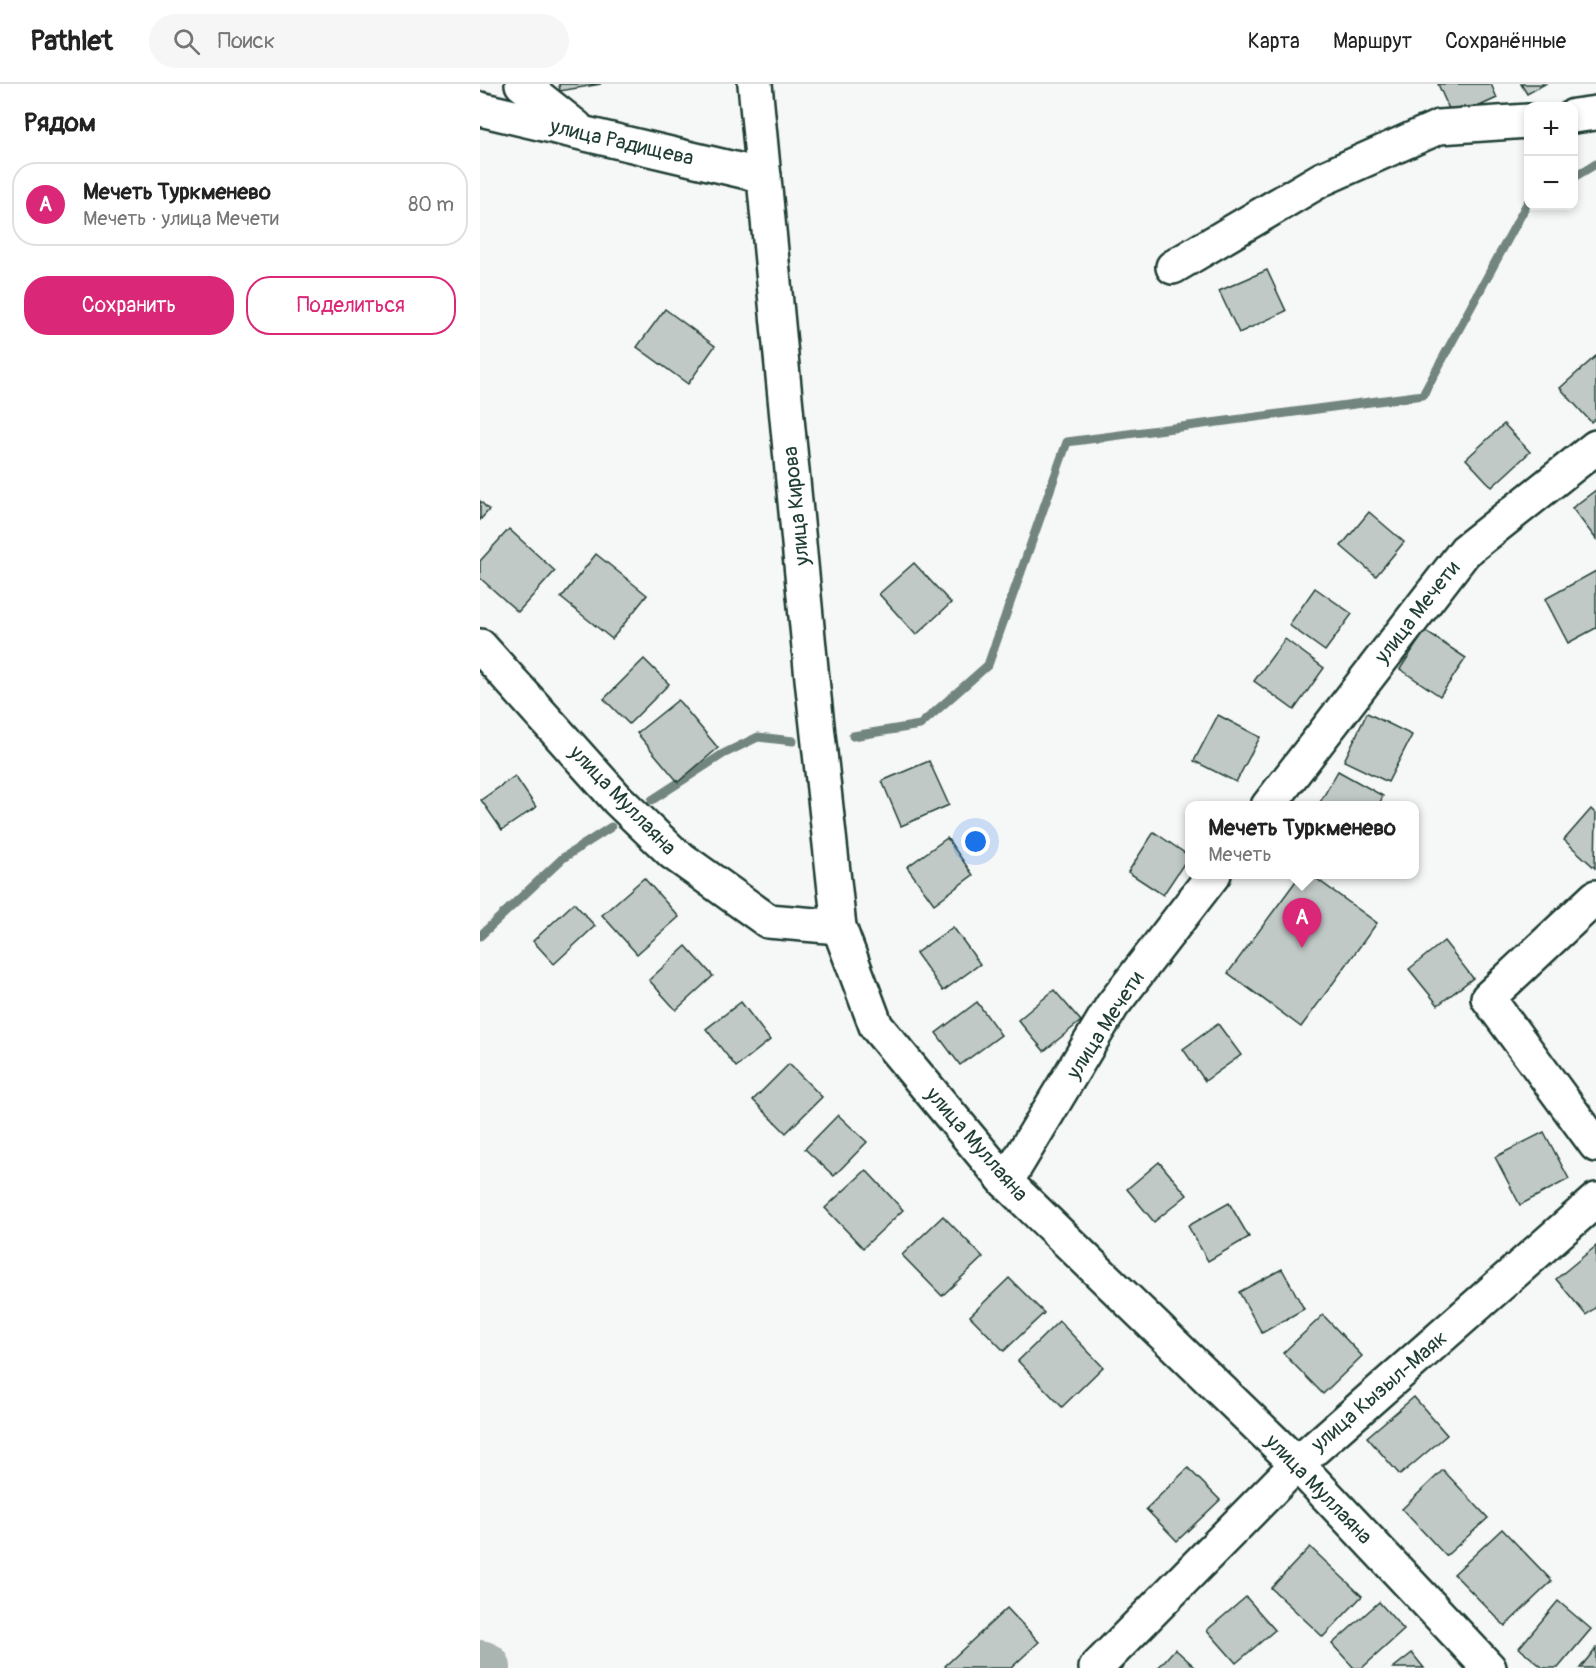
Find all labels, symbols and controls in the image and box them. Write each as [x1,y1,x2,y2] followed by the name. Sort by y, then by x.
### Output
[149,14,569,68] search box
[30,24,113,59] text: Pathlet
[170,25,203,58] icon: search
[218,27,275,55] text: Поиск
[1248,28,1300,55] text: Карта
[1333,28,1412,55] text: Маршрут
[1445,28,1566,55] text: Сохранённые
[1524,102,1578,210] map controls
[1524,102,1578,156] button: +
[24,107,96,139] text: Рядом
[547,113,696,172] street label: улица Радищева
[1524,156,1578,210] button: −
[83,178,271,206] text: Мечеть Туркменево
[39,192,52,217] text: A
[408,192,454,217] text: 80 m
[83,206,279,231] text: Мечеть · улица Мечети
[24,276,234,335] button: Сохранить
[246,276,456,335] button: Поделиться
[777,445,816,568] street label: улица Кирова
[1368,555,1466,670] street label: улица Мечети
[563,739,682,861] street label: улица Муллаяна
[1185,801,1419,879] popup
[1208,814,1396,842] text: Мечеть Туркменево
[961,827,990,856] your location
[1208,842,1272,867] text: Мечеть
[1282,898,1322,948] pin: A
[1060,966,1150,1085] street label: улица Мечети
[919,1081,1034,1207] street label: улица Муллаяна
[1305,1325,1453,1459] street label: улица Кызыл-Маяк
[1259,1428,1378,1550] street label: улица Муллаяна

